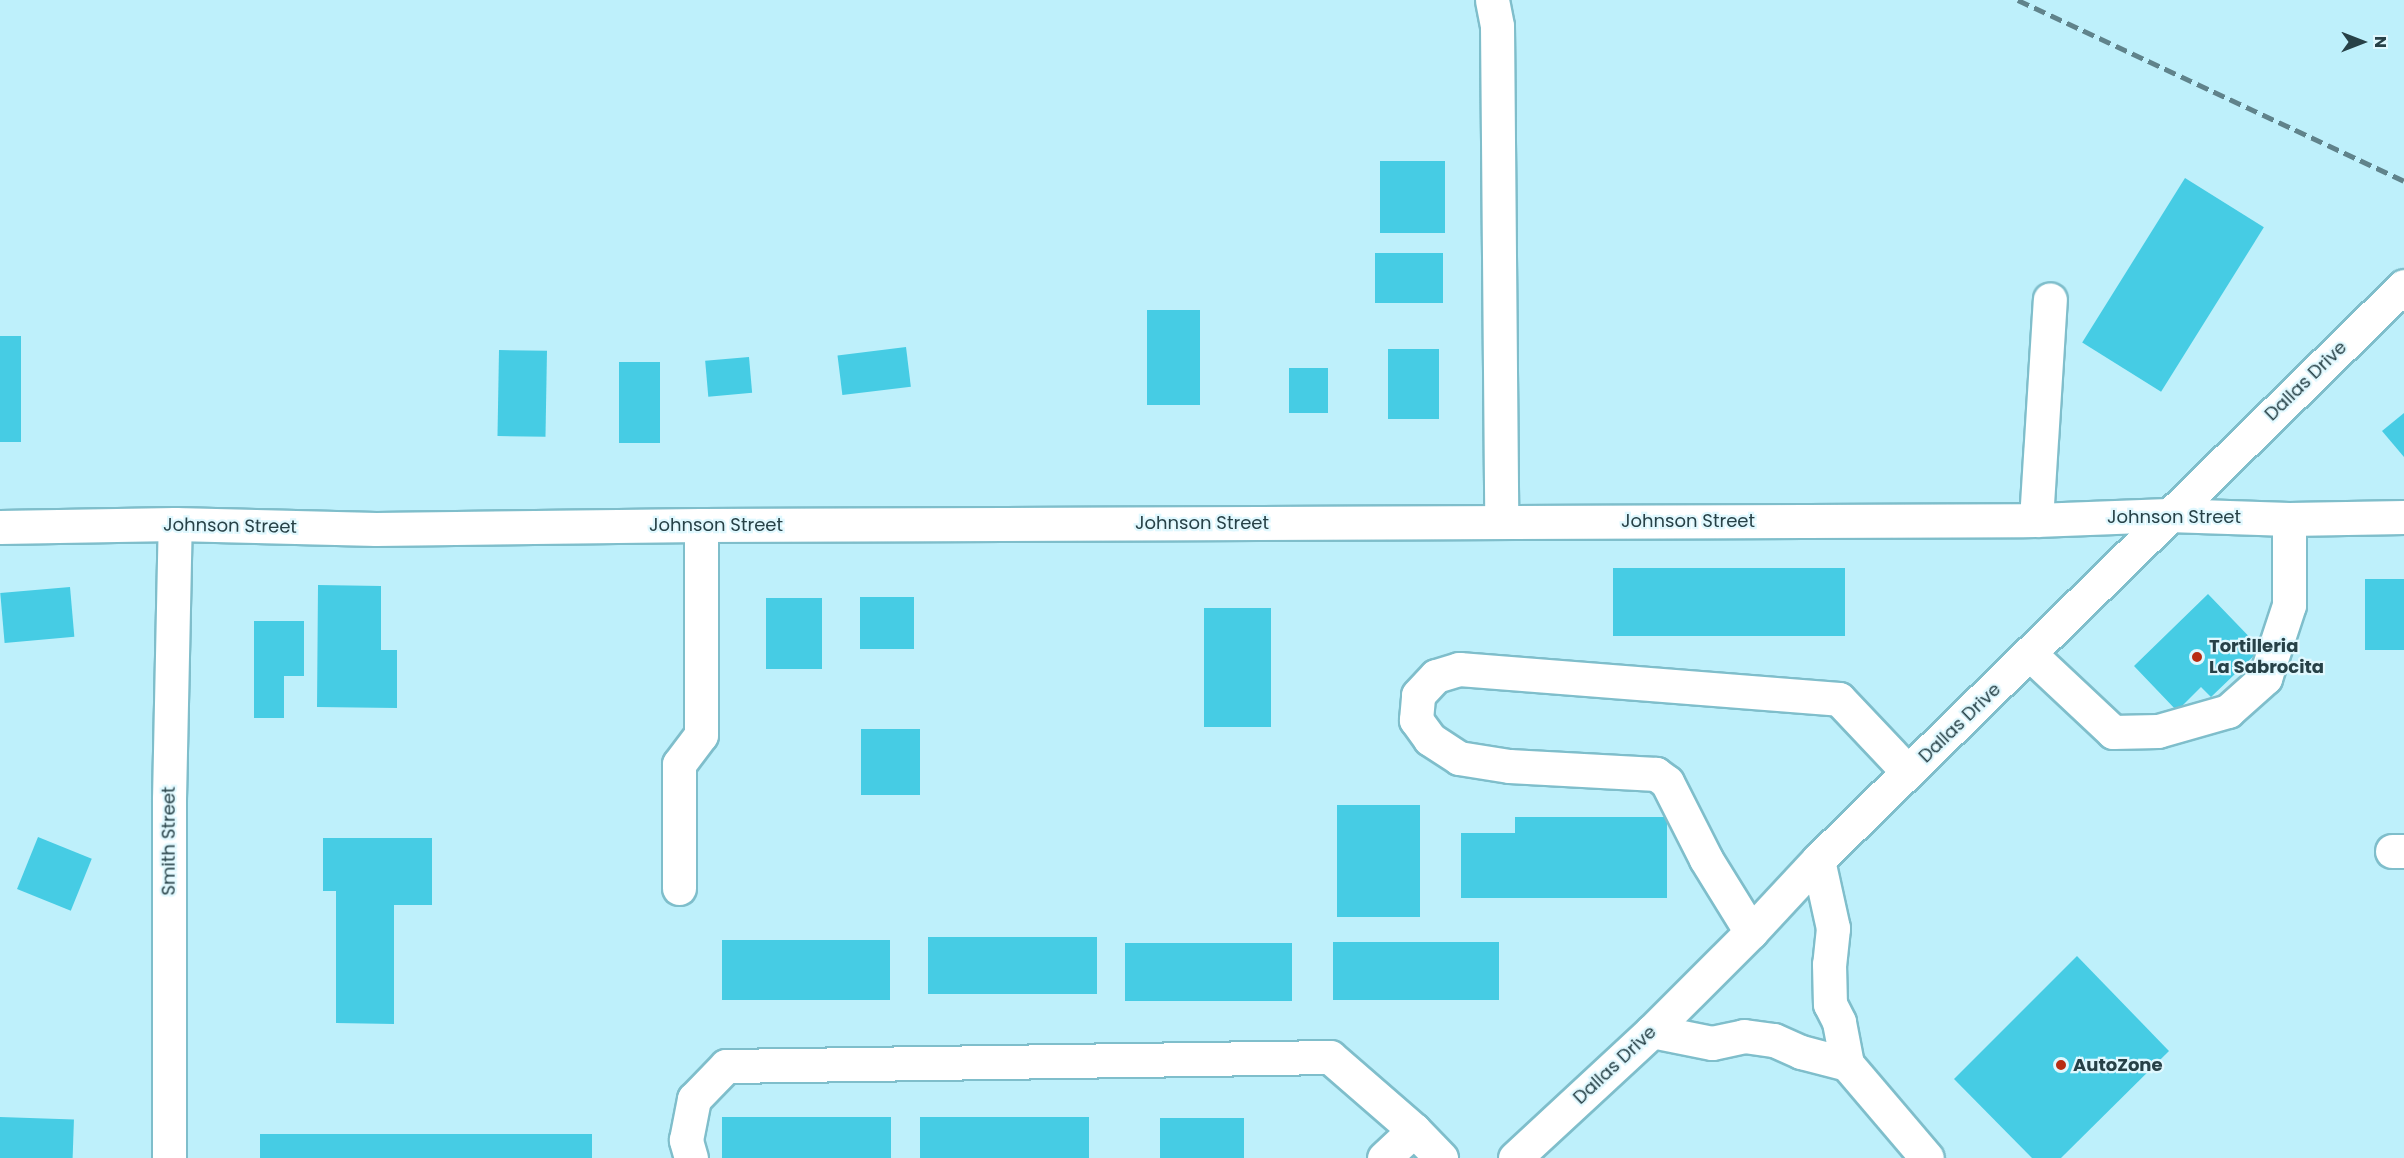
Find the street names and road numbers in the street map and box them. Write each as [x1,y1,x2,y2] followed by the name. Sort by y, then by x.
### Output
[2261,337,2351,425] street label: Dallas Drive
[2107,506,2241,528] street label: Johnson Street
[1621,510,1755,532] street label: Johnson Street
[1135,512,1269,534] street label: Johnson Street
[163,514,297,538] street label: Johnson Street
[649,514,783,536] street label: Johnson Street
[1915,679,2005,767] street label: Dallas Drive
[158,786,180,896] street label: Smith Street
[1569,1021,1661,1109] street label: Dallas Drive

